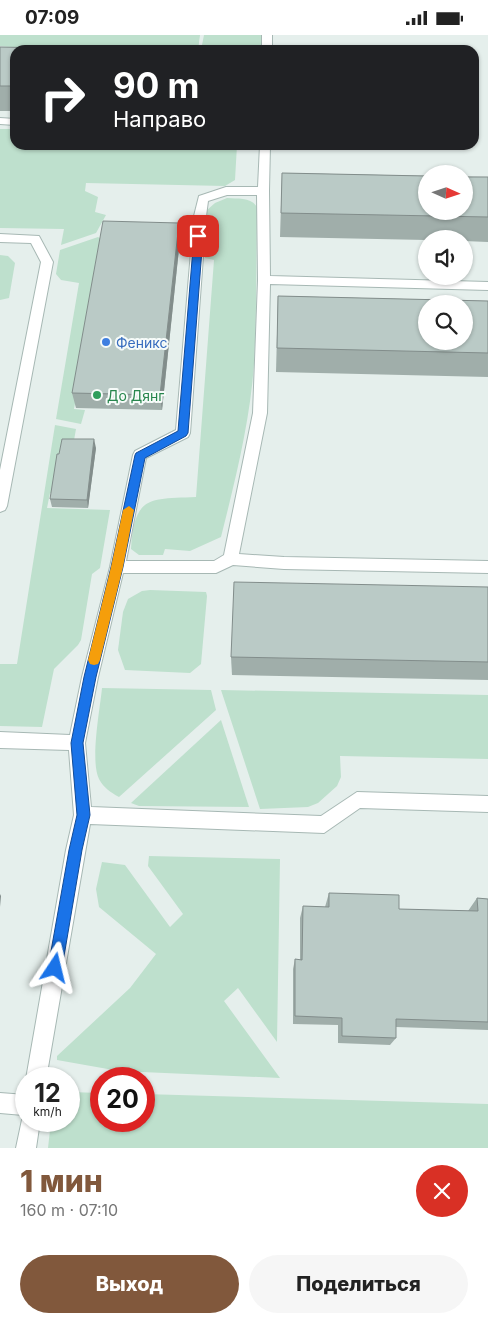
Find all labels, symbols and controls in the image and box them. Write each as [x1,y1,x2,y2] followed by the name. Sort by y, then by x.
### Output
[25,6,79,29] text: 07:09
[113,64,200,106] text: 90 m
[30,65,95,130] icon: right
[113,106,206,132] text: Направо
[418,165,472,220] north arrow
[418,165,473,350] map controls
[177,215,219,257] pin
[184,222,212,250] icon: arrive
[418,230,473,285] button: sound
[418,295,473,350] button: search
[116,334,168,351] place label: Феникс
[100,336,112,348] marker: Феникс
[107,387,164,404] place label: До Дянг
[91,389,103,401] marker: До Дянг
[28,941,80,993] position arrow
[90,1067,155,1132] speed limit sign: 20
[34,1078,61,1108] text: 12
[33,1104,62,1119] text: km/h
[20,1163,103,1199] text: 1 мин
[416,1165,468,1217] button: close
[20,1200,118,1220] text: 160 m · 07:10
[20,1255,239,1313] button: Выход
[249,1255,468,1313] button: Поделиться

